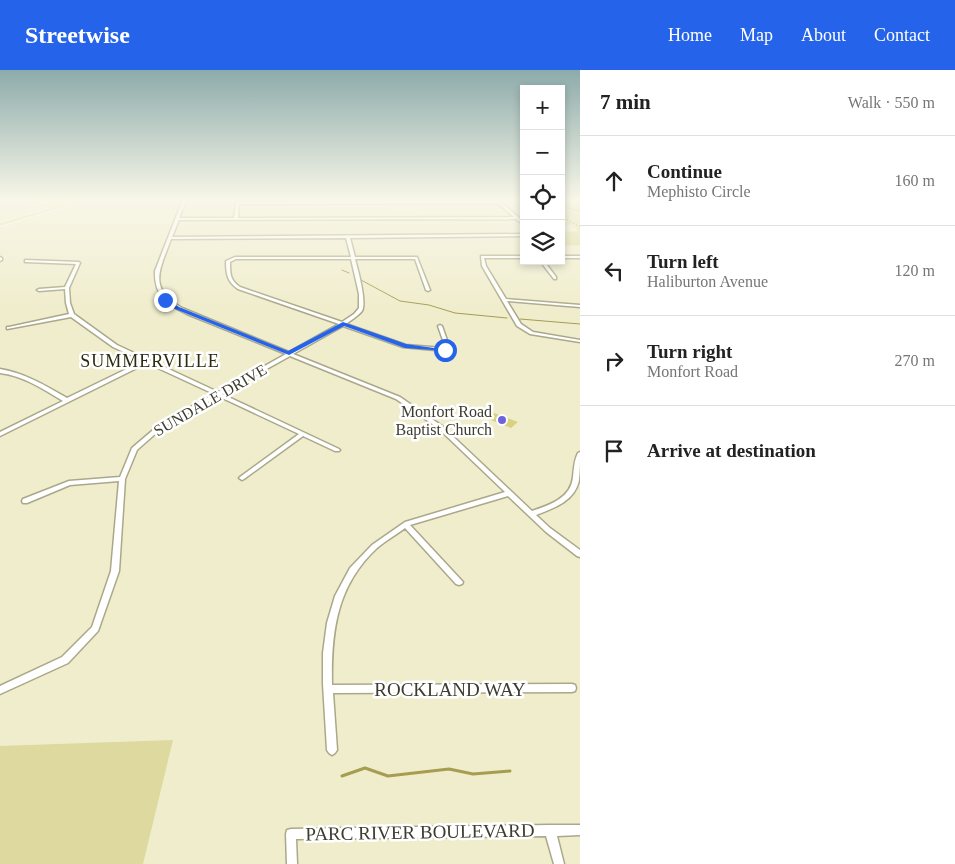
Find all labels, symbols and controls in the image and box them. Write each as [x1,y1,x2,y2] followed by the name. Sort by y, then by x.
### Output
[25,22,130,48] text: Streetwise
[668,25,712,45] text: Home
[740,25,773,45] text: Map
[801,25,846,45] text: About
[874,25,930,45] text: Contact
[520,85,565,265] map controls
[520,85,565,130] button: +
[600,90,651,114] text: 7 min
[848,94,935,111] text: Walk · 550 m
[520,130,565,175] button: −
[647,161,722,182] text: Continue
[600,167,628,195] icon: ahead
[895,172,935,189] text: 160 m
[520,175,565,220] button: locate
[647,183,751,200] text: Mephisto Circle
[520,220,565,265] button: layers
[647,251,719,272] text: Turn left
[600,257,628,285] icon: left
[895,262,935,279] text: 120 m
[647,273,768,290] text: Haliburton Avenue
[154,289,177,312] route end
[434,339,457,362] route start
[647,341,732,362] text: Turn right
[600,347,628,375] icon: right
[80,351,220,371] district label: SUMMERVILLE
[895,352,935,369] text: 270 m
[151,361,269,439] street label: SUNDALE DRIVE
[647,363,738,380] text: Monfort Road
[396,403,492,439] place label: Monfort Road Baptist Church
[496,414,508,426] marker: Monfort Road Baptist Church
[600,437,628,465] icon: arrive
[647,440,816,461] text: Arrive at destination
[374,679,526,700] street label: ROCKLAND WAY
[305,820,535,844] street label: PARC RIVER BOULEVARD

